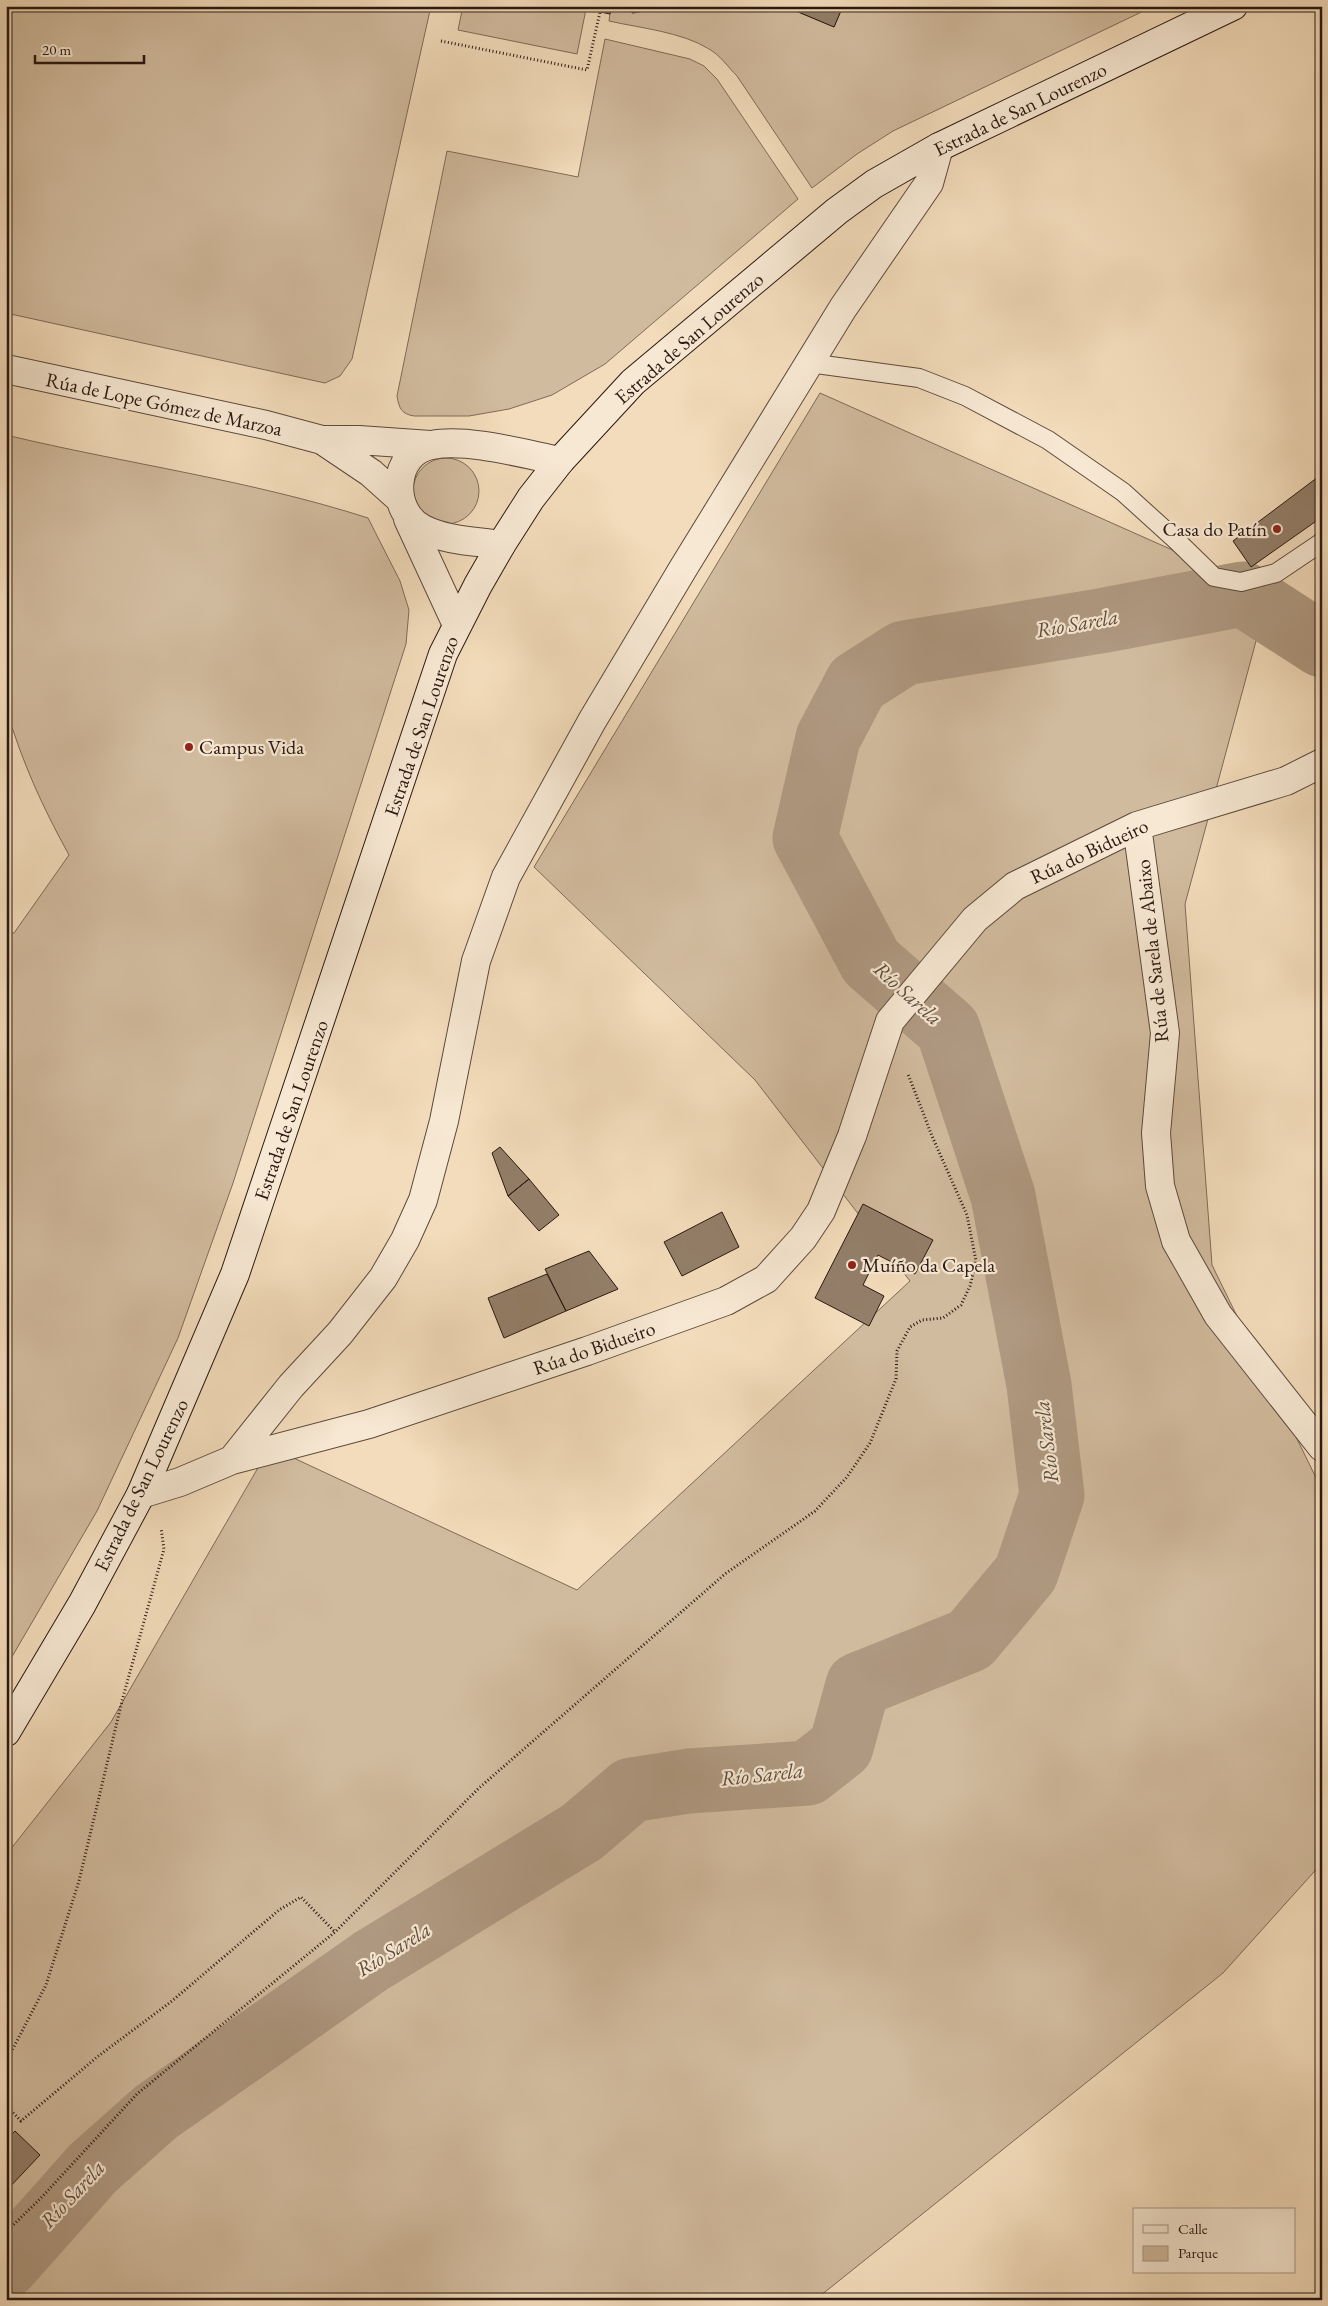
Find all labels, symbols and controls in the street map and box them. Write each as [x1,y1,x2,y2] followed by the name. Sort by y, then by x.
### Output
[35,32,144,64] scale bar
[42,40,71,59] text: 20 m
[929,56,1111,162] street label: Estrada de San Lourenzo
[609,266,769,410] street label: Estrada de San Lourenzo
[43,366,285,442] street label: Rúa de Lope Gómez de Marzoa
[1163,516,1267,542] place label: Casa do Patín
[1271,523,1283,535] marker: Casa do Patín
[1034,603,1120,643] water label: Río Sarela
[378,632,464,820] street label: Estrada de San Lourenzo
[199,734,304,760] place label: Campus Vida
[183,741,195,753] marker: Campus Vida
[1026,812,1152,890] street label: Rúa do Bidueiro
[1129,858,1175,1044] street label: Rúa de Sarela de Abaixo
[868,955,948,1031] water label: Río Sarela
[248,1016,334,1204] street label: Estrada de San Lourenzo
[862,1252,995,1278] place label: Muíño da Capela
[846,1259,858,1271] marker: Muíño da Capela
[530,1315,659,1381] street label: Rúa do Bidueiro
[88,1394,194,1576] street label: Estrada de San Lourenzo
[1028,1399,1064,1485] water label: Río Sarela
[719,1756,805,1792] water label: Río Sarela
[351,1916,435,1982] water label: Río Sarela
[34,2154,110,2234] water label: Río Sarela
[1133,2208,1296,2274] legend
[1178,2219,1208,2238] text: Calle
[1178,2243,1218,2262] text: Parque

